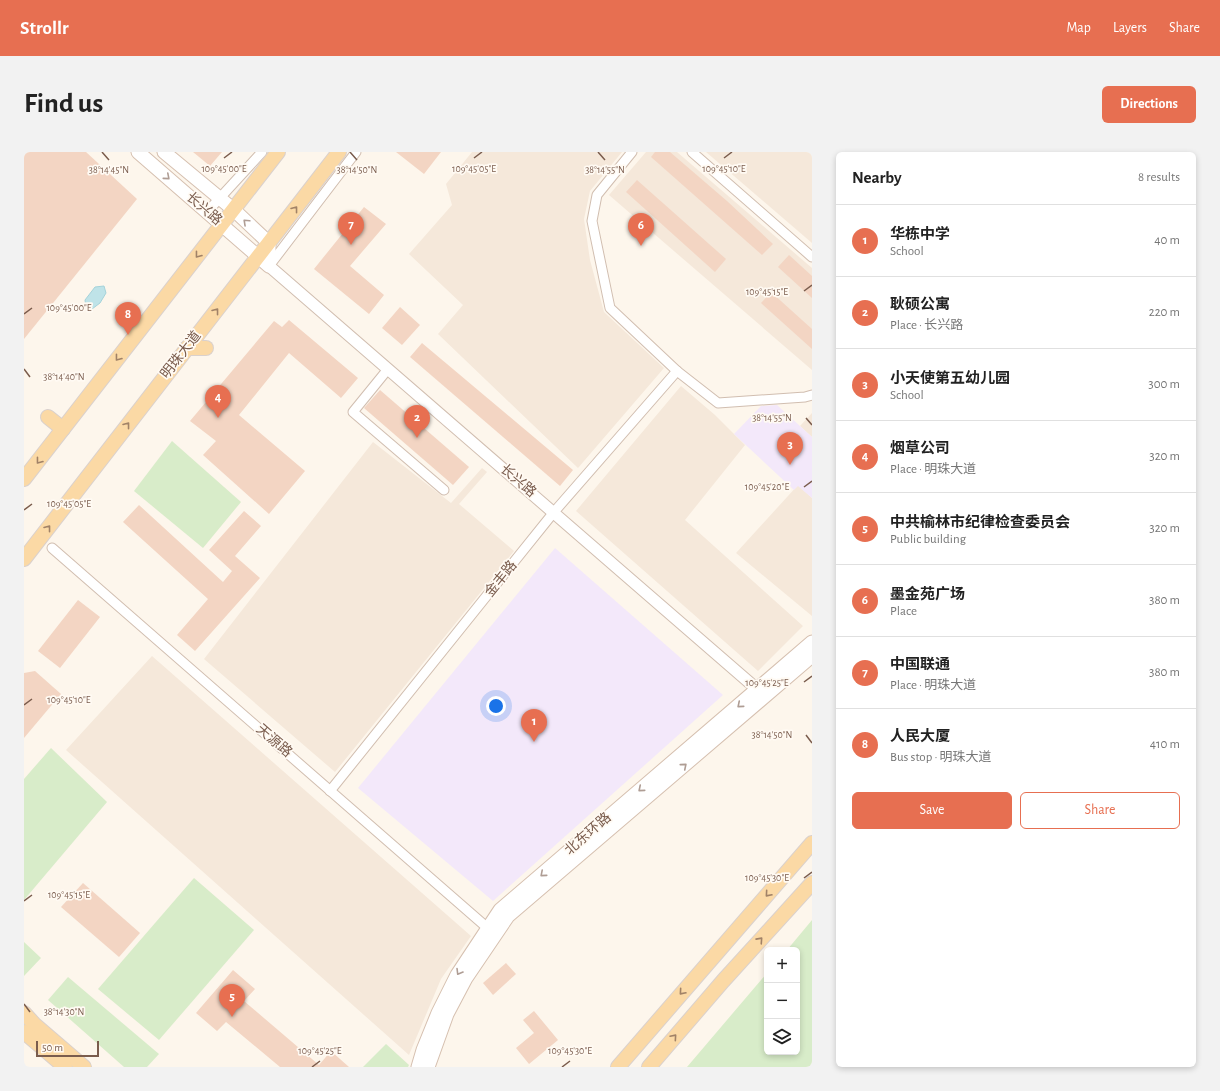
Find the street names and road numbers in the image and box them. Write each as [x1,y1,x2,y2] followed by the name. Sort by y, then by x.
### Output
[184,189,225,228] street label: 长兴路
[157,328,204,381] street label: 明珠大道
[498,461,539,500] street label: 长兴路
[482,558,520,600] street label: 金丰路
[254,721,295,760] street label: 天源路
[561,809,614,858] street label: 北东环路

